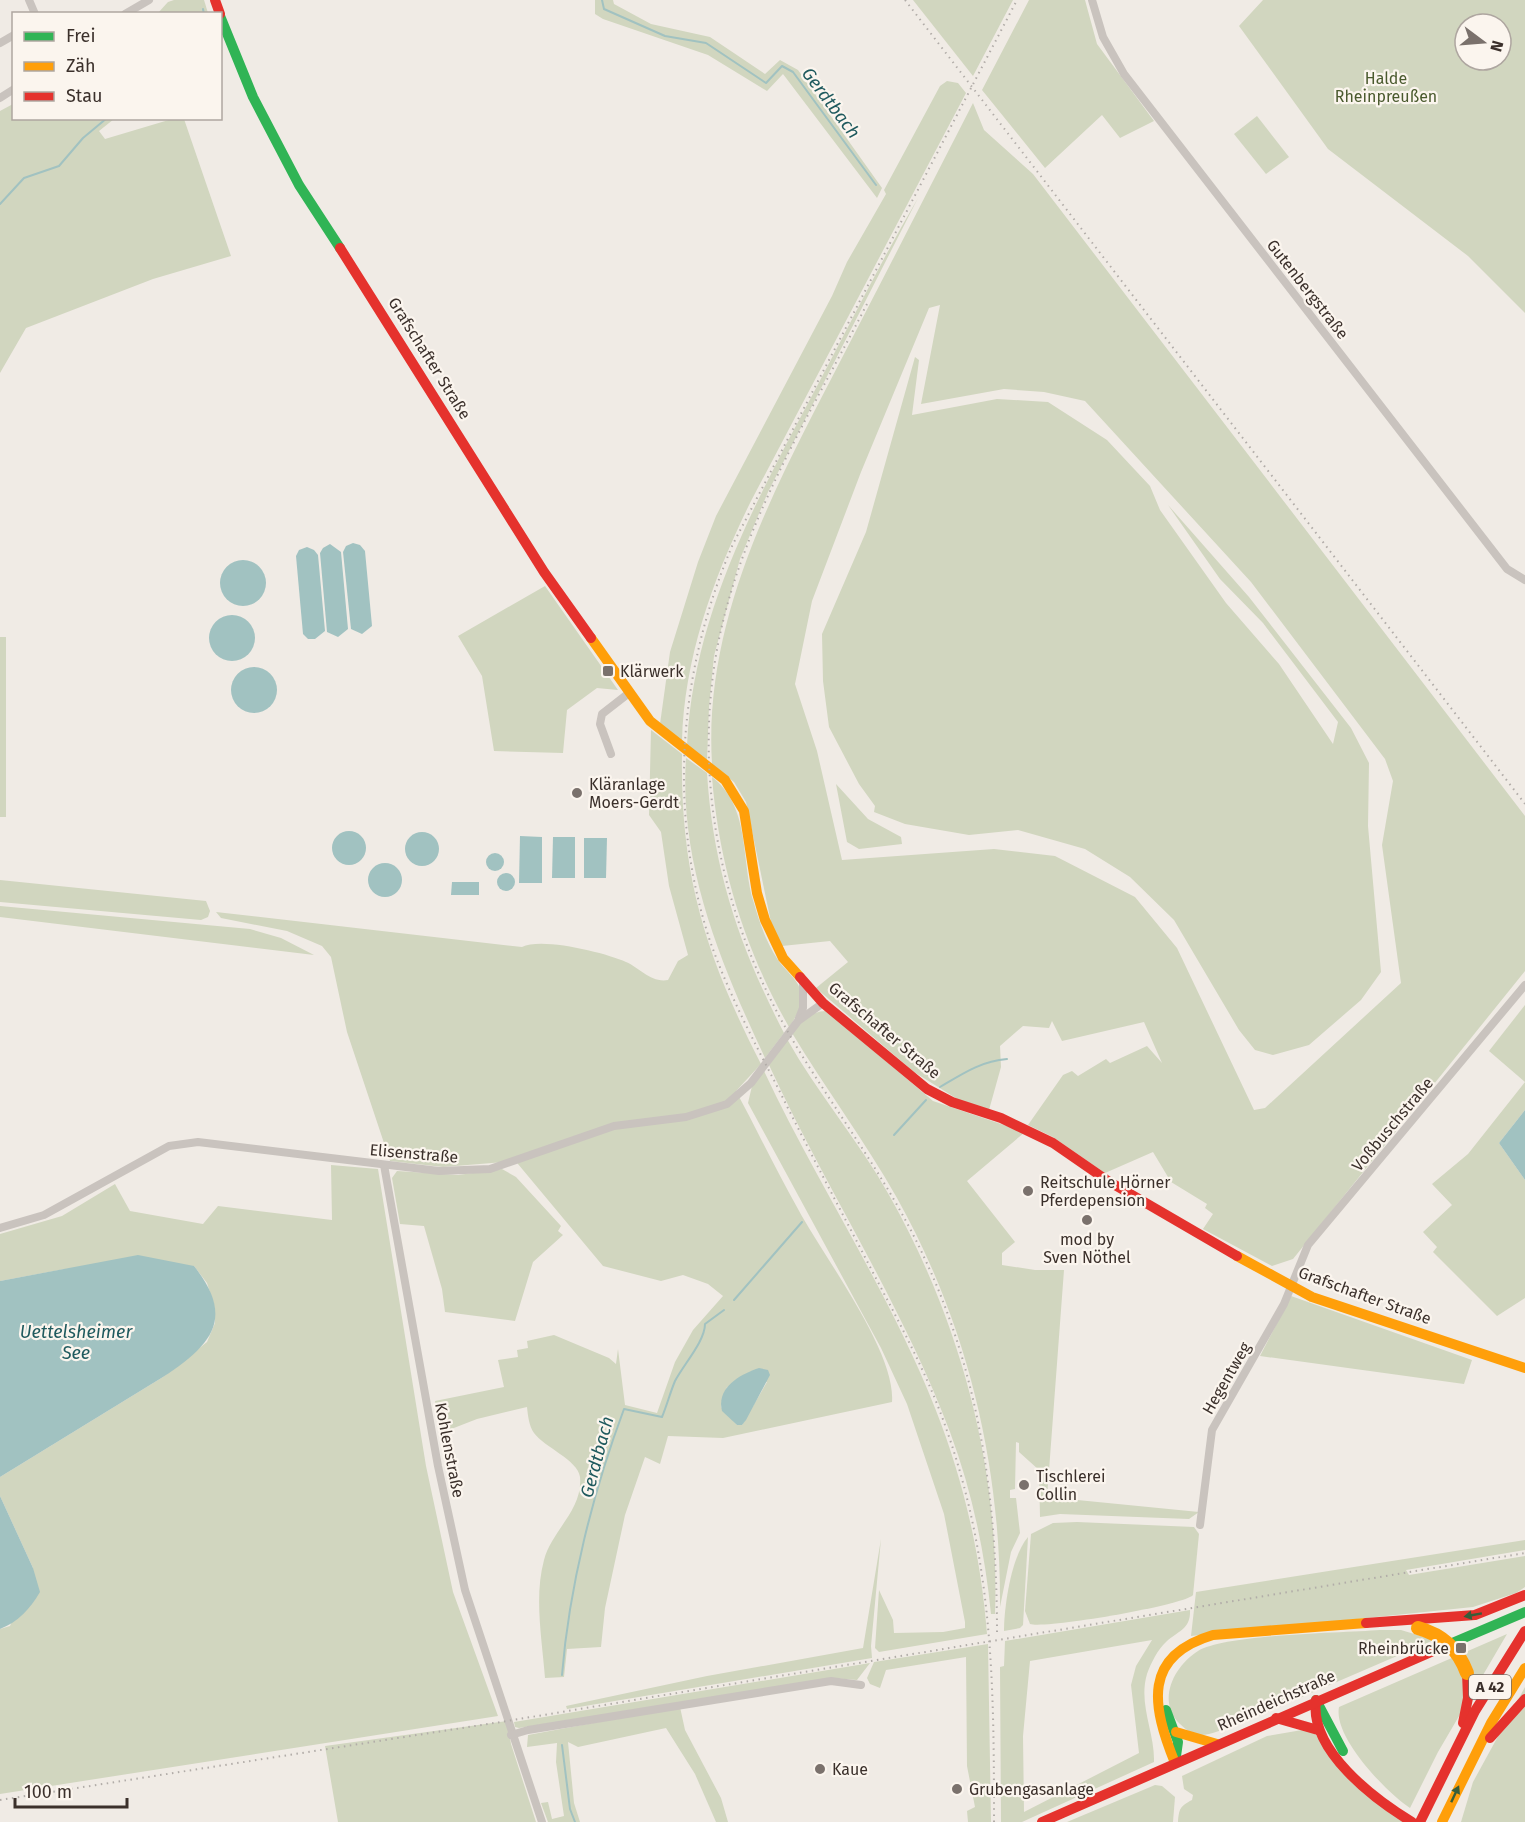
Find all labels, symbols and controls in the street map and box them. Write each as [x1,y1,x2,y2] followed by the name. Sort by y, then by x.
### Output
[12,12,222,120] legend
[1453,12,1513,72] north arrow
[66,25,96,47] text: Frei
[1486,38,1508,54] text: N
[66,55,95,77] text: Zäh
[797,63,865,143] water label: Gerdtbach
[1335,69,1437,106] park label: Halde Rheinpreußen
[66,85,102,107] text: Stau
[1263,236,1352,343] street label: Gutenbergstraße
[384,294,475,423] street label: Grafschafter Straße
[620,662,684,681] place label: Klärwerk
[601,664,615,678] marker: Klärwerk
[589,775,679,812] place label: Kläranlage Moers-Gerdt
[570,786,584,800] marker: Kläranlage Moers-Gerdt
[825,978,944,1083] street label: Grafschafter Straße
[1348,1074,1437,1175] street label: Voßbuschstraße
[369,1140,459,1167] street label: Elisenstraße
[1040,1173,1171,1210] place label: Reitschule Hörner Pferdepension
[1021,1184,1035,1198] marker: Reitschule Hörner Pferdepension
[1080,1213,1094,1227] marker: mod by Sven Nöthel
[1043,1230,1131,1267] place label: mod by Sven Nöthel
[1296,1263,1434,1328] street label: Grafschafter Straße
[20,1321,133,1364] water label: Uettelsheimer See
[1198,1338,1255,1418] street label: Hegentweg
[431,1401,468,1499] street label: Kohlenstraße
[576,1414,618,1500] water label: Gerdtbach
[1036,1467,1106,1504] place label: Tischlerei Collin
[1017,1478,1031,1492] marker: Tischlerei Collin
[1464,1610,1483,1619] one-way arrow
[1358,1639,1449,1658] place label: Rheinbrücke
[1454,1641,1468,1655] marker: Rheinbrücke
[1214,1666,1338,1735] street label: Rheindeichstraße
[1469,1675,1511,1699] road number: A 42
[832,1760,868,1779] place label: Kaue
[813,1762,827,1776] marker: Kaue
[15,1771,128,1809] scale bar
[969,1780,1094,1799] place label: Grubengasanlage
[24,1781,72,1803] text: 100 m
[950,1782,964,1796] marker: Grubengasanlage
[1450,1785,1459,1802] one-way arrow

